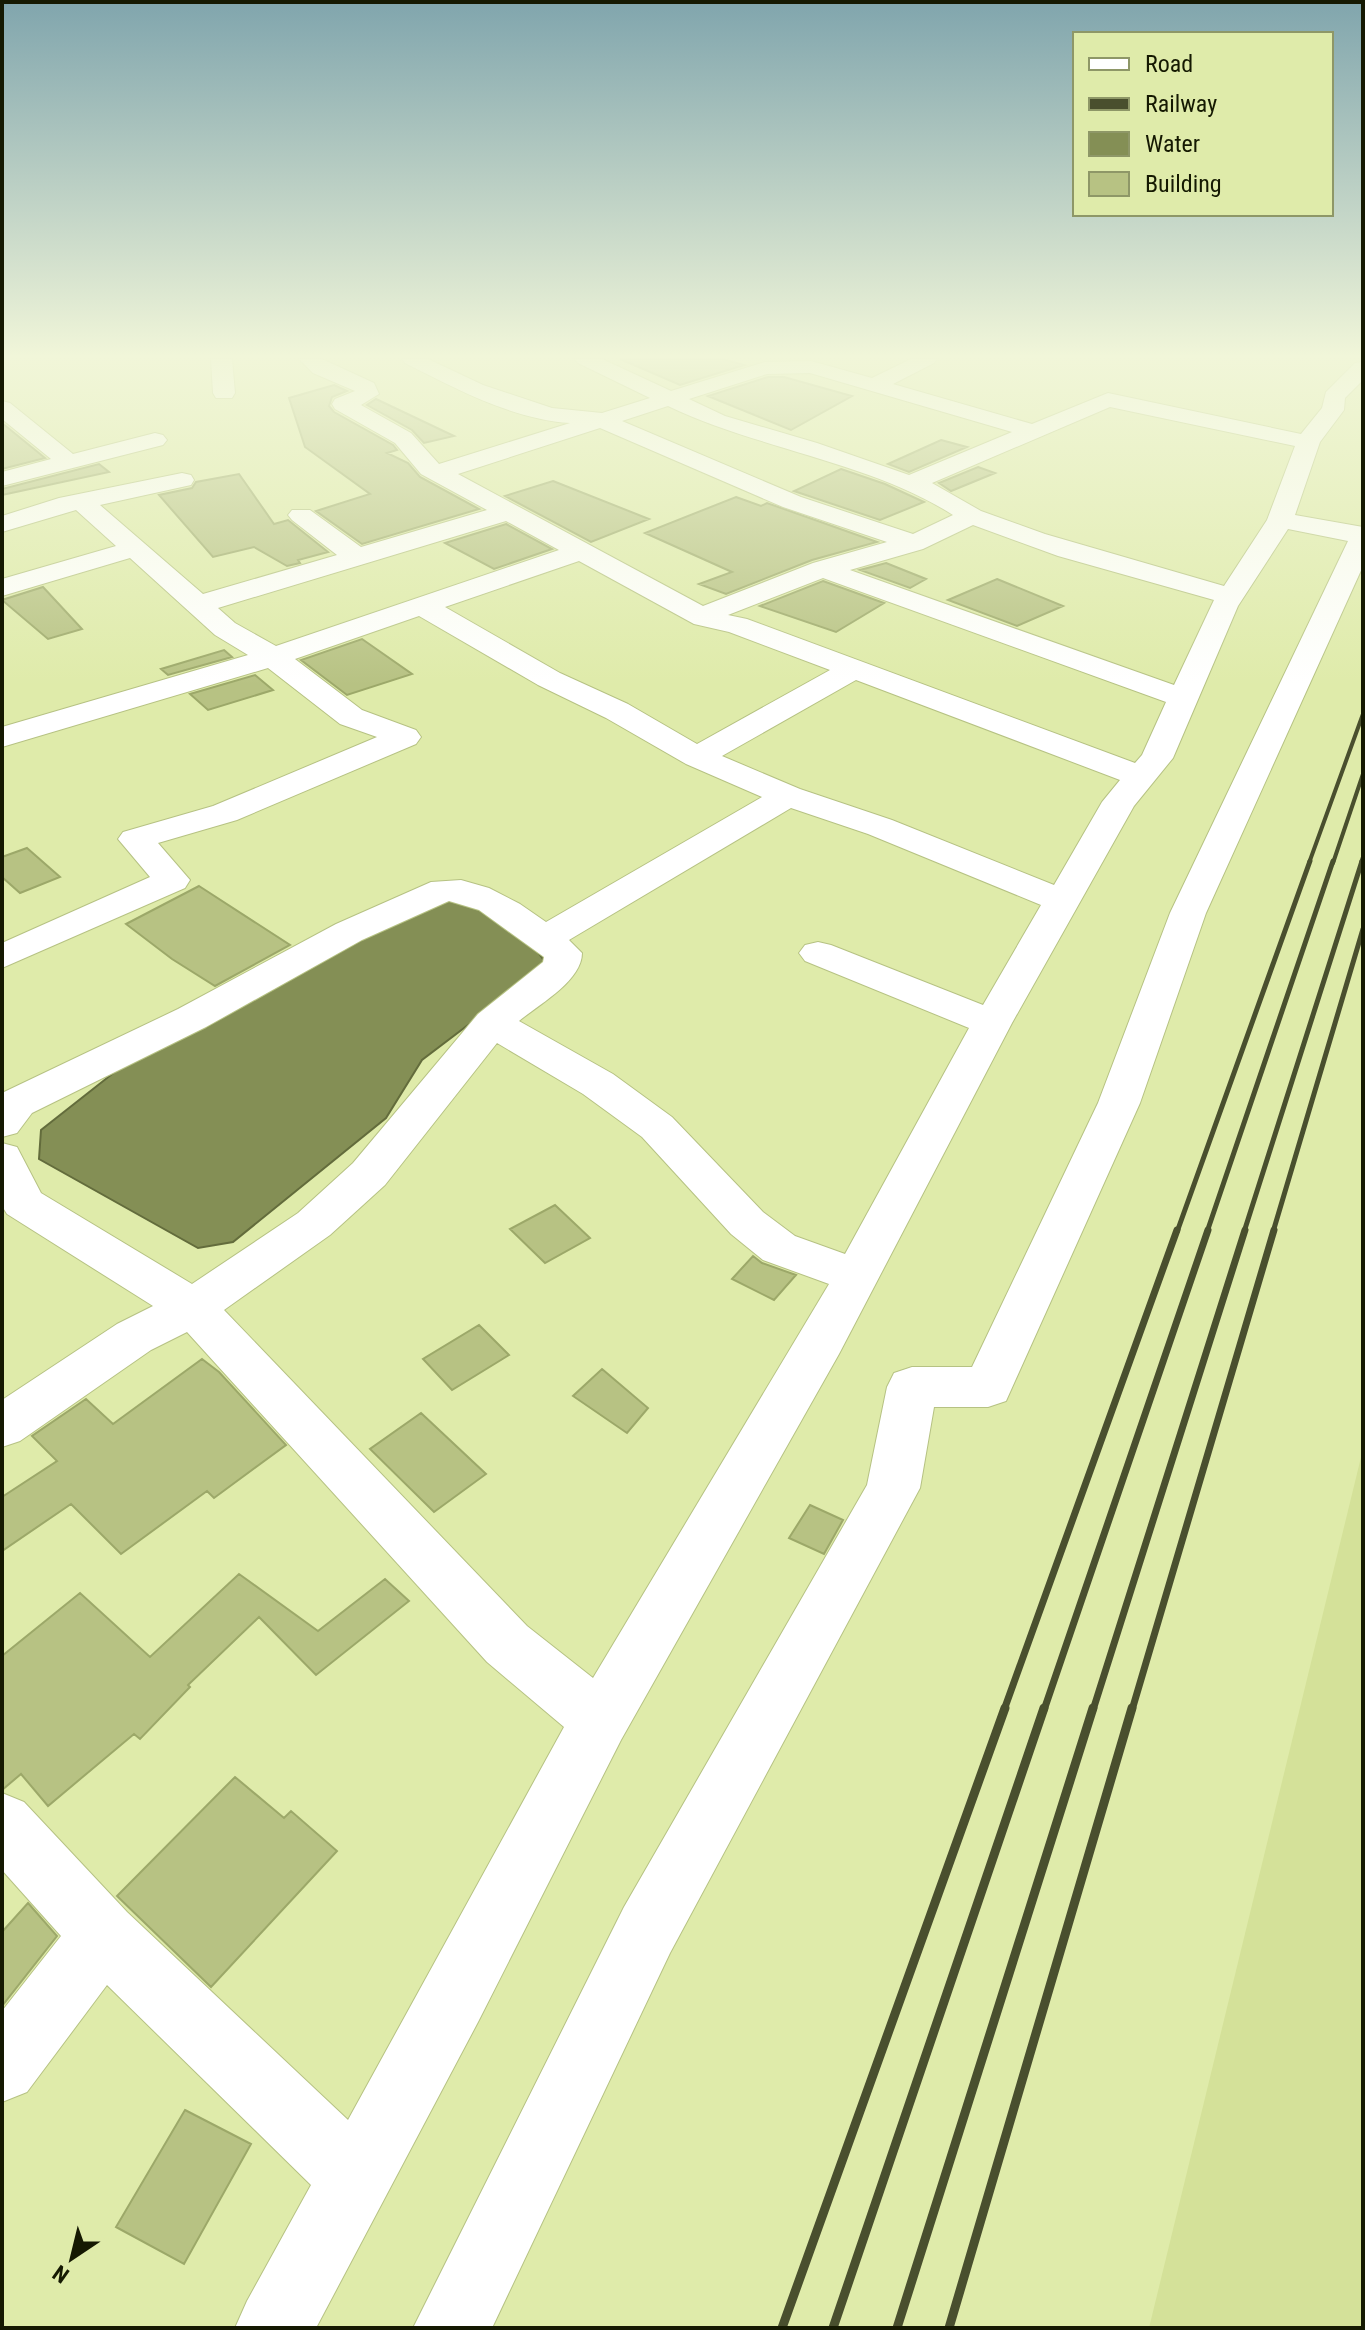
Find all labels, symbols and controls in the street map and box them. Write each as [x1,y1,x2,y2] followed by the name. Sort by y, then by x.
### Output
[1073,32,1333,216] legend
[1145,50,1193,78] text: Road
[1145,90,1217,118] text: Railway
[1145,130,1200,158] text: Water
[1145,170,1222,198] text: Building
[32,2218,112,2298] north arrow
[48,2260,74,2288] text: N

